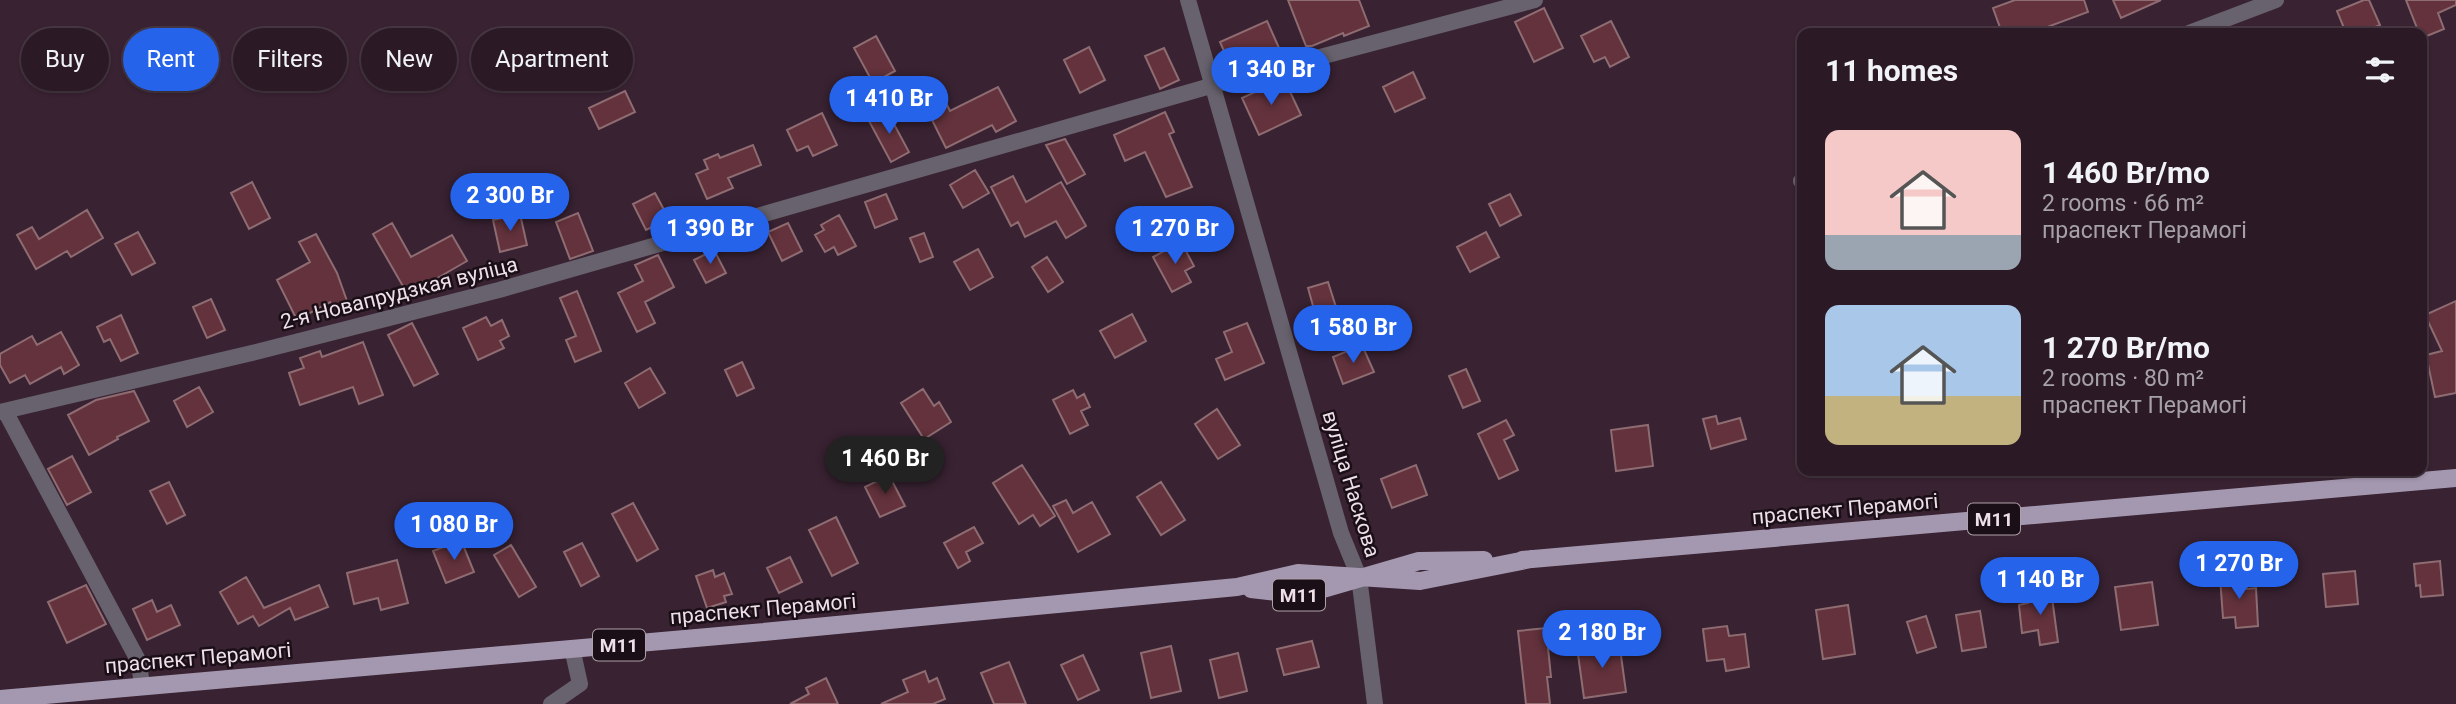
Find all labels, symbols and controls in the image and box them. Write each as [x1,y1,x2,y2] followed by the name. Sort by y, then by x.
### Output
[21,28,109,91] chip: Buy
[123,28,219,91] chip: Rent
[233,28,347,91] chip: Filters
[361,28,457,91] chip: New
[471,28,633,91] chip: Apartment
[1199,48,1343,107] pin: 1 340 Br
[2361,51,2399,89] icon: filters
[1825,53,1958,88] text: 11 homes
[1227,56,1315,83] text: 1 340 Br
[817,76,961,136] pin: 1 410 Br
[845,85,933,112] text: 1 410 Br
[2042,155,2210,190] text: 1 460 Br/mo
[1881,158,1965,242] icon: home
[438,174,582,233] pin: 2 300 Br
[466,182,554,209] text: 2 300 Br
[2042,190,2204,217] text: 2 rooms · 66 m²
[638,206,782,266] pin: 1 390 Br
[1103,206,1247,266] pin: 1 270 Br
[666,215,754,242] text: 1 390 Br
[1131,215,1219,242] text: 1 270 Br
[2042,217,2247,244] text: праспект Перамогі
[278,252,520,334] street label: 2-я Новапрудзкая вуліца
[1281,306,1425,365] pin: 1 580 Br
[1309,314,1397,341] text: 1 580 Br
[2042,330,2210,365] text: 1 270 Br/mo
[1881,333,1965,417] icon: home
[2042,365,2204,392] text: 2 rooms · 80 m²
[2042,392,2247,419] text: праспект Перамогі
[1317,408,1385,560] street label: вуліца Наскова
[813,436,957,496] pin: 1 460 Br
[841,445,929,472] text: 1 460 Br
[1751,489,1939,529] street label: праспект Перамогі
[382,503,526,562] pin: 1 080 Br
[1968,504,2020,534] road number: М11
[410,511,498,538] text: 1 080 Br
[2167,542,2311,601] pin: 1 270 Br
[2195,550,2283,577] text: 1 270 Br
[1968,558,2112,617] pin: 1 140 Br
[1996,566,2084,593] text: 1 140 Br
[1273,580,1325,610] road number: М11
[669,589,857,629] street label: праспект Перамогі
[1530,610,1674,670] pin: 2 180 Br
[1558,619,1646,646] text: 2 180 Br
[593,630,645,660] road number: М11
[104,638,292,678] street label: праспект Перамогі

